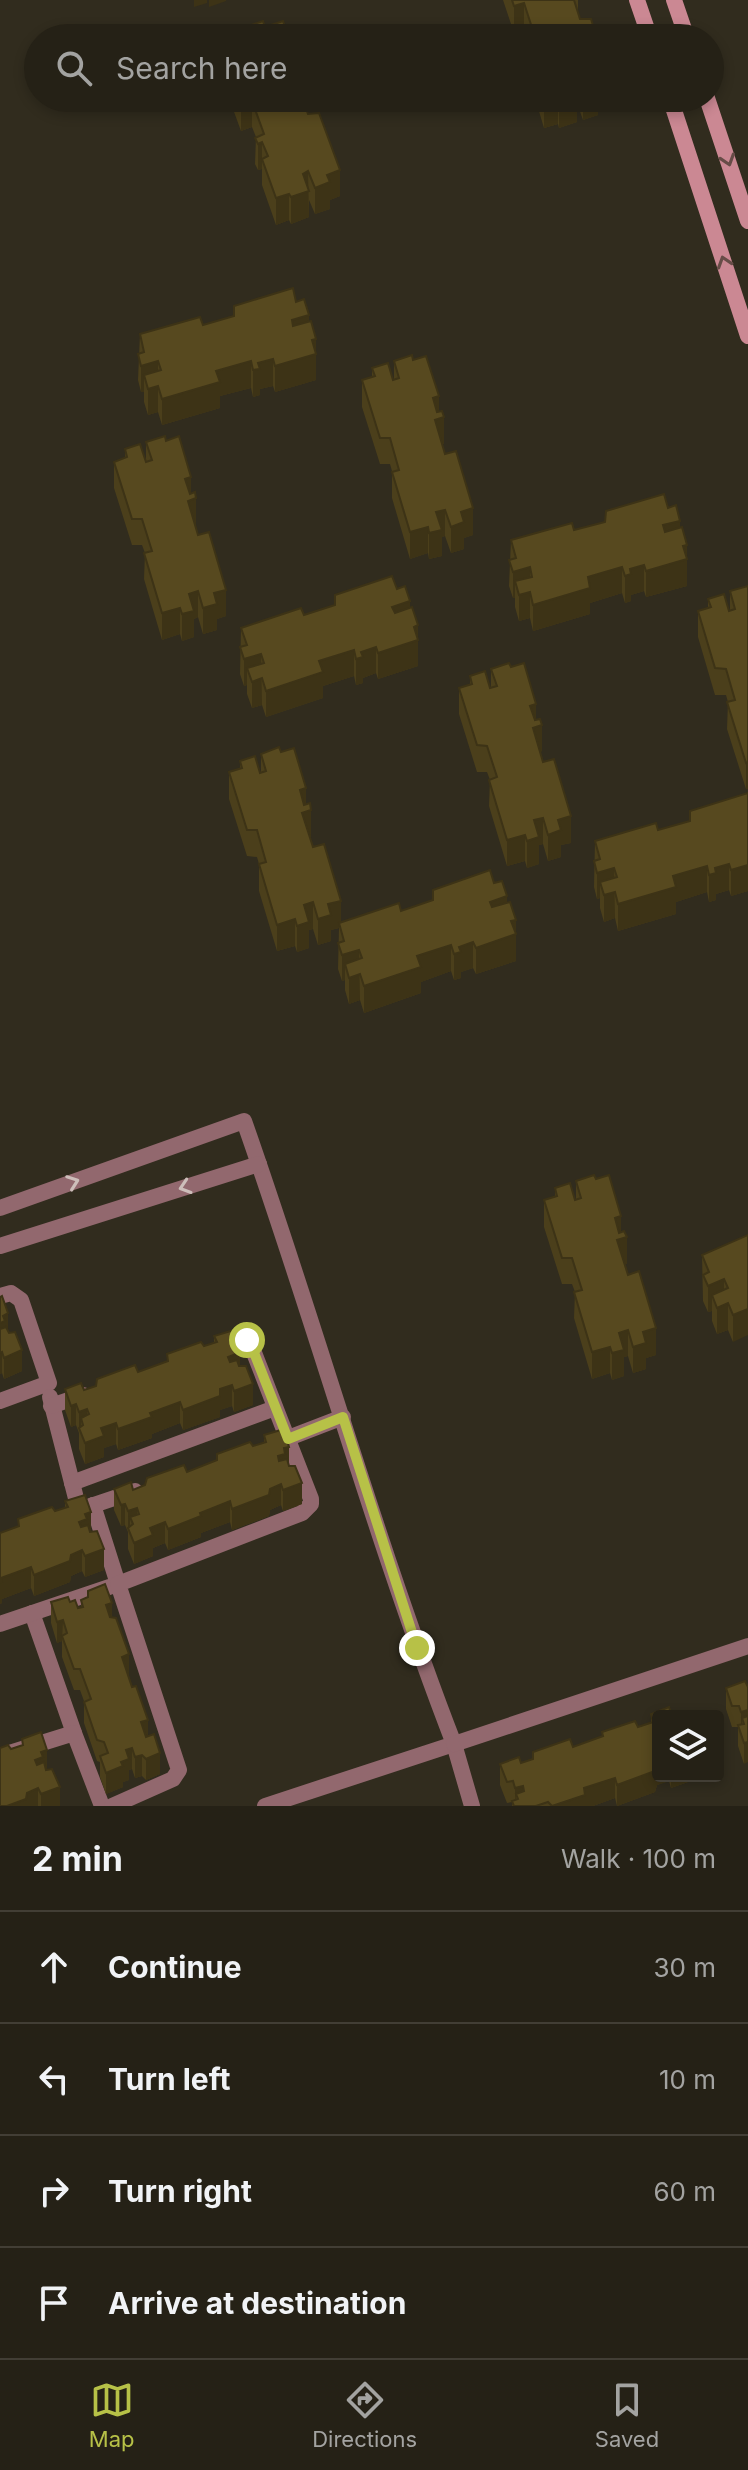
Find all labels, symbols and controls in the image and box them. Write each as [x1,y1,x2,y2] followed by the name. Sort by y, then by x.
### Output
[24,24,724,112] search box
[52,46,96,90] icon: search
[116,50,288,86] text: Search here
[718,152,734,166] one-way arrow
[717,255,733,269] one-way arrow
[66,1175,80,1192] one-way arrow
[179,1178,193,1194] one-way arrow
[229,1322,265,1358] route start
[399,1630,435,1666] route end
[652,1710,724,1782] map controls
[652,1710,724,1782] button: layers
[32,1838,123,1879] text: 2 min
[561,1843,716,1874] text: Walk · 100 m
[32,1945,76,1989] icon: ahead
[108,1949,242,1985] text: Continue
[653,1952,716,1983] text: 30 m
[32,2057,76,2101] icon: left
[108,2061,230,2097] text: Turn left
[659,2064,716,2095] text: 10 m
[32,2169,76,2213] icon: right
[108,2173,252,2209] text: Turn right
[653,2176,716,2207] text: 60 m
[32,2281,76,2325] icon: arrive
[108,2285,406,2321] text: Arrive at destination
[89,2378,135,2452] tab: Map
[312,2378,417,2452] tab: Directions
[595,2378,659,2452] tab: Saved

